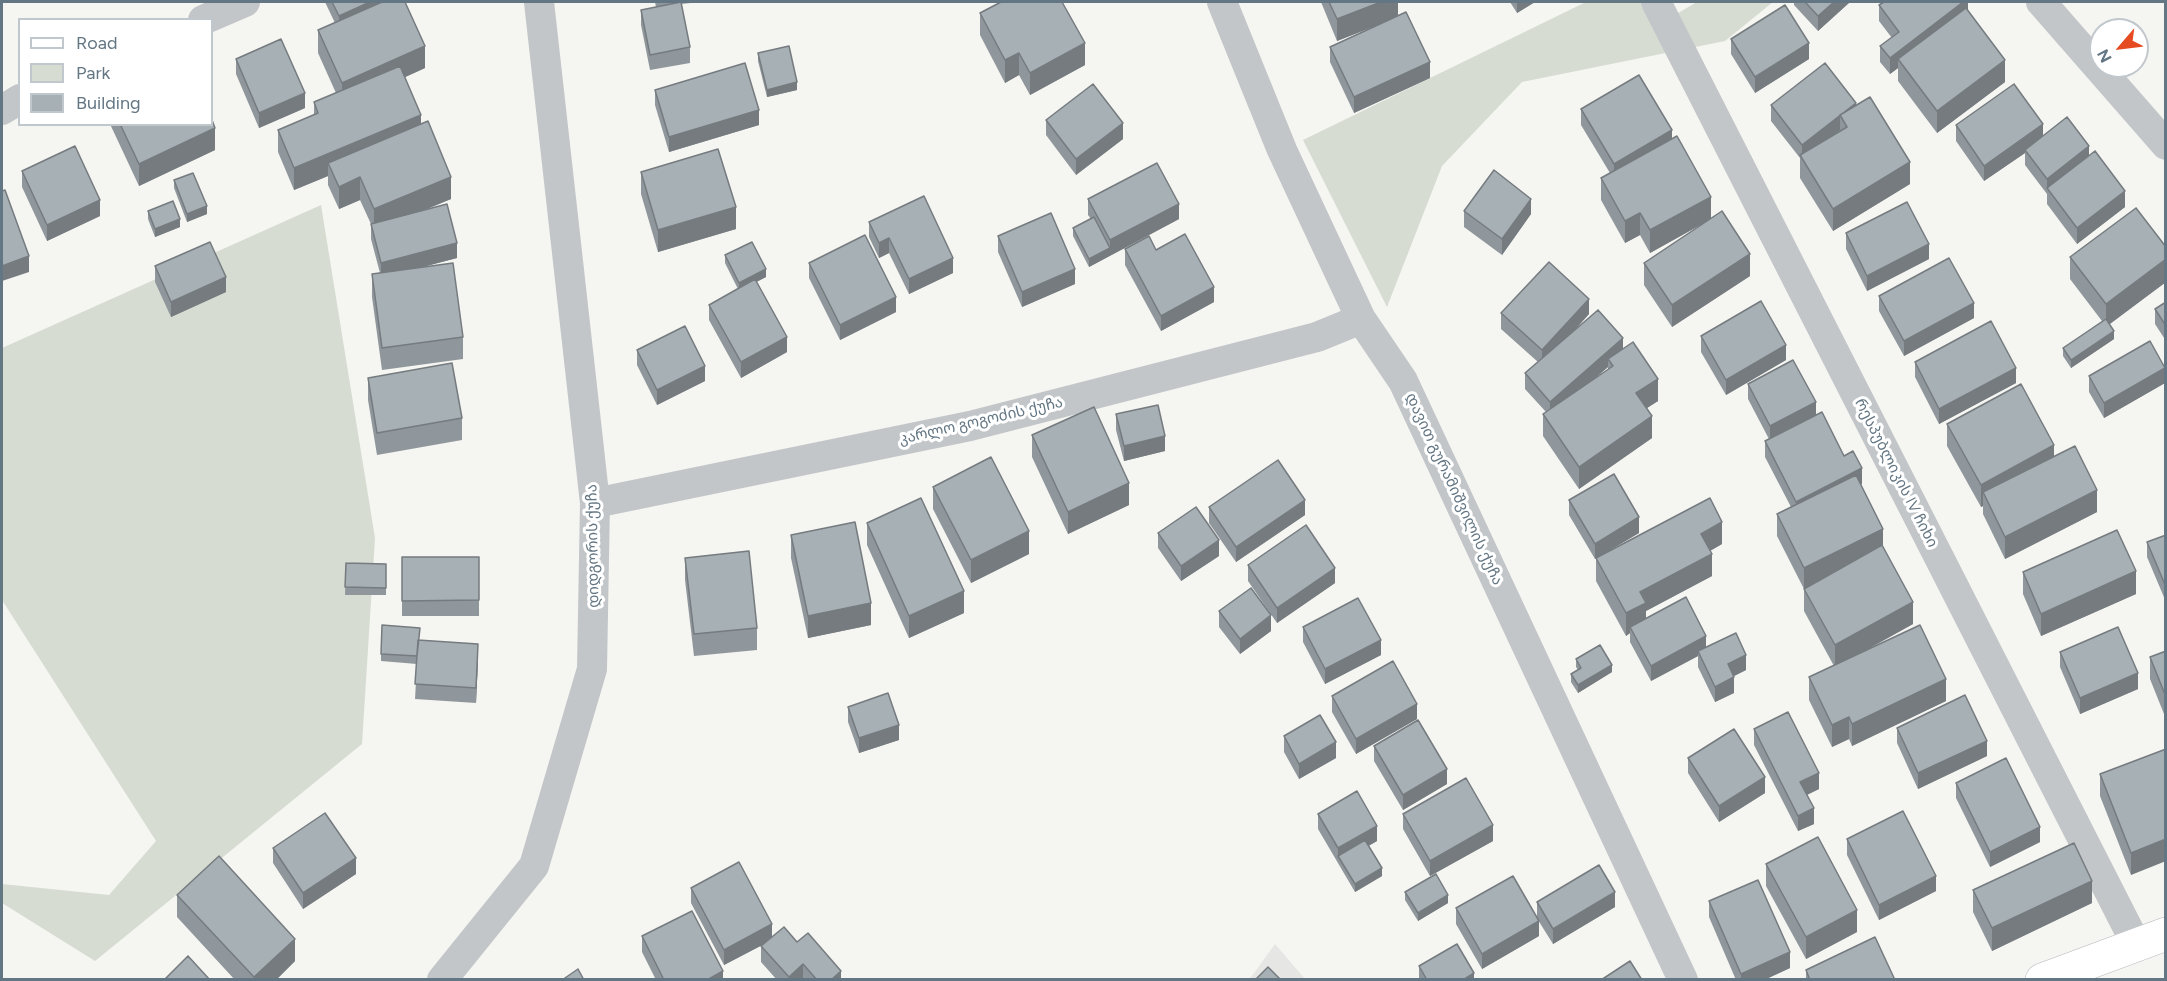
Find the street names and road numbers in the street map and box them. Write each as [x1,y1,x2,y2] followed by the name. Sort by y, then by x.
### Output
[1401,390,1507,588] street label: დავით გურამიშვილის ქუჩა
[897,393,1065,449] street label: კარლო გოგოძის ქუჩა
[1851,396,1941,550] street label: რესპუბლიკის IV ჩიხი
[583,484,603,608] street label: დიდგორის ქუჩა

